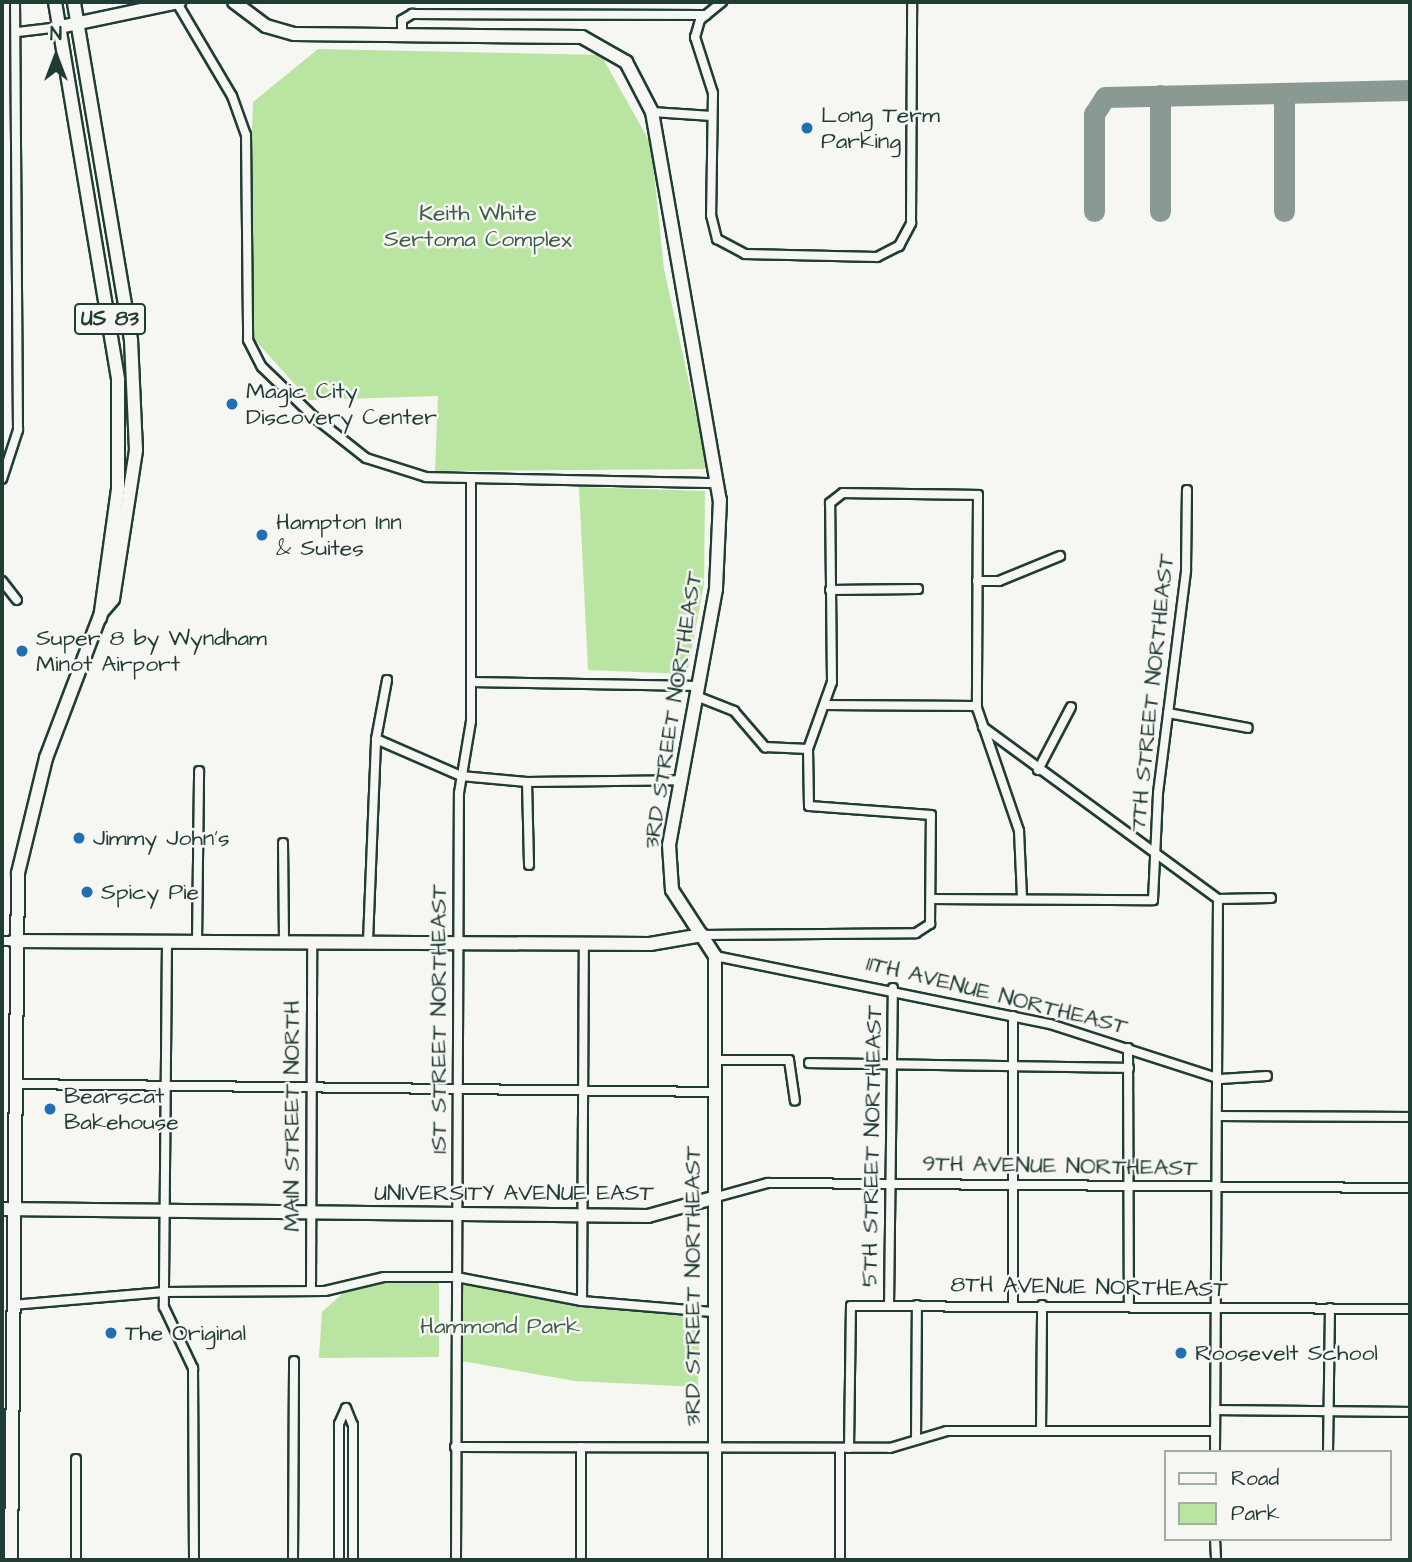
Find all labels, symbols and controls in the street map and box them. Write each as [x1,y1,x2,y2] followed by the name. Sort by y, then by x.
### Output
[21,21,91,91] north arrow
[50,21,62,48] text: N
[821,101,940,155] place label: Long Term Parking
[799,120,815,136] marker: Long Term Parking
[384,199,572,253] park label: Keith White Sertoma Complex
[73,302,147,336] road number: US 83
[246,377,437,431] place label: Magic City Discovery Center
[224,396,240,412] marker: Magic City Discovery Center
[276,508,402,562] place label: Hampton Inn & Suites
[254,527,270,543] marker: Hampton Inn & Suites
[1124,552,1180,834] street label: 7TH STREET NORTHEAST
[637,569,709,851] street label: 3RD STREET NORTHEAST
[36,624,267,678] place label: Super 8 by Wyndham Minot Airport
[14,643,30,659] marker: Super 8 by Wyndham Minot Airport
[93,824,230,852] place label: Jimmy John's
[71,830,87,846] marker: Jimmy John's
[101,878,199,906] place label: Spicy Pie
[79,884,95,900] marker: Spicy Pie
[425,884,453,1154] street label: 1ST STREET NORTHEAST
[864,949,1130,1041] street label: 11TH AVENUE NORTHEAST
[278,1000,306,1232] street label: MAIN STREET NORTH
[856,1005,888,1287] street label: 5TH STREET NORTHEAST
[64,1082,179,1136] place label: Bearscat Bakehouse
[42,1101,58,1117] marker: Bearscat Bakehouse
[679,1146,707,1426] street label: 3RD STREET NORTHEAST
[922,1150,1198,1182] street label: 9TH AVENUE NORTHEAST
[374,1179,654,1207] street label: UNIVERSITY AVENUE EAST
[950,1271,1228,1303] street label: 8TH AVENUE NORTHEAST
[420,1312,580,1340] park label: Hammond Park
[125,1319,246,1347] place label: The Original
[103,1325,119,1341] marker: The Original
[1195,1339,1378,1367] place label: Roosevelt School
[1173,1345,1189,1361] marker: Roosevelt School
[1164,1450,1391,1541] legend
[1231,1464,1279,1493] text: Road
[1231,1499,1280,1528] text: Park

